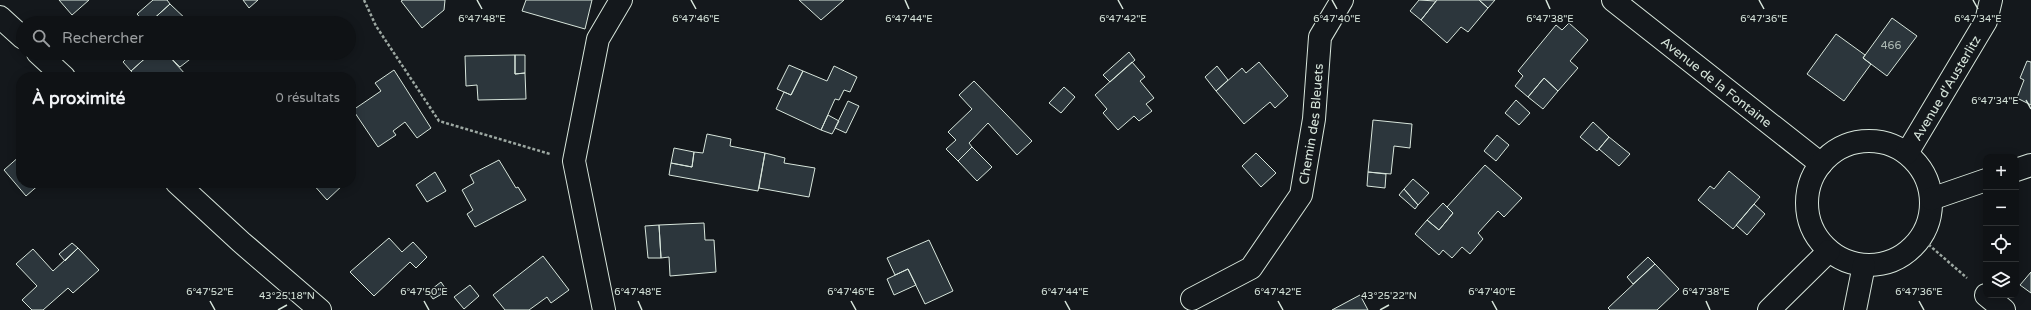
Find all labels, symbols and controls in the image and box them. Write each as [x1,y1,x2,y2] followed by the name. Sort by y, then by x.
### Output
[458,13,506,25] text: 6°47'48"E
[672,13,720,25] text: 6°47'46"E
[885,13,933,25] text: 6°47'44"E
[1099,13,1147,25] text: 6°47'42"E
[1313,13,1361,25] text: 6°47'40"E
[1526,13,1574,25] text: 6°47'38"E
[1740,13,1788,25] text: 6°47'36"E
[1954,13,2002,25] text: 6°47'34"E
[16,16,356,60] search box
[30,27,52,49] icon: search
[62,29,144,47] text: Rechercher
[1909,33,1985,144] street label: Avenue d'Austerlitz
[1657,34,1775,131] street label: Avenue de la Fontaine
[1881,39,1901,52] house number: 466
[1296,63,1327,186] street label: Chemin des Bleuets
[32,88,125,109] text: À proximité
[276,90,340,106] text: 0 résultats
[1971,95,2019,107] text: 6°47'34"E
[1983,154,2019,298] map controls
[1983,154,2019,190] button: +
[1983,190,2019,226] button: −
[1983,226,2019,262] button: locate
[1983,262,2019,298] button: layers
[186,286,234,298] text: 6°47'52"E
[400,286,448,298] text: 6°47'50"E
[614,286,662,298] text: 6°47'48"E
[827,286,875,298] text: 6°47'46"E
[1041,286,1089,298] text: 6°47'44"E
[1254,286,1302,298] text: 6°47'42"E
[1468,286,1516,298] text: 6°47'40"E
[1682,286,1730,298] text: 6°47'38"E
[1895,286,1943,298] text: 6°47'36"E
[259,290,315,302] text: 43°25'18"N
[1361,290,1417,302] text: 43°25'22"N

